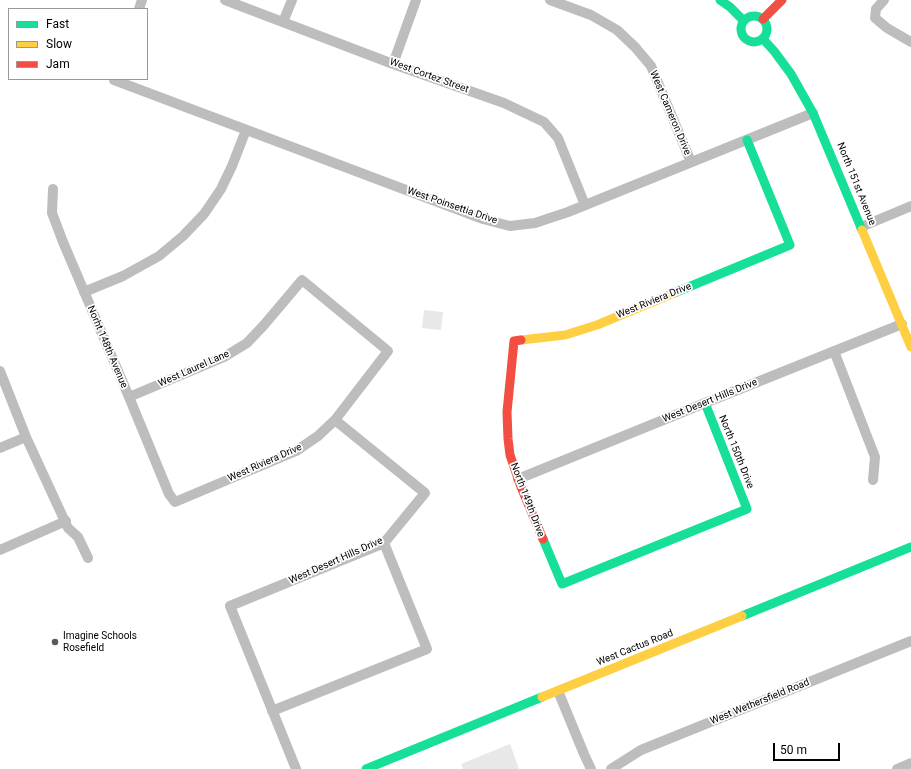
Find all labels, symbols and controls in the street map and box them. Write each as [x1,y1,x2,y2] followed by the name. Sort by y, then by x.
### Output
[8,8,148,80] legend
[46,17,69,31] text: Fast
[46,37,72,51] text: Slow
[388,56,470,96] street label: West Cortez Street
[46,57,70,71] text: Jam
[647,69,693,157] street label: West Cameron Drive
[834,141,878,227] street label: North 151st Avenue
[405,185,499,227] street label: West Poinsettia Drive
[615,281,693,321] street label: West Riviera Drive
[84,304,130,390] street label: Norht 148th Avenue
[157,348,231,390] street label: West Laurel Lane
[661,376,759,426] street label: West Desert Hills Drive
[716,413,756,491] street label: North 150th Drive
[226,441,304,485] street label: West Riviera Drive
[507,461,547,539] street label: North 149th Drive
[287,535,385,587] street label: West Desert Hills Drive
[595,627,675,669] street label: West Cactus Road
[63,630,137,654] place label: Imagine Schools Rosefield
[50,637,60,647] marker: Imagine Schools Rosefield
[709,677,811,727] street label: West Wethersfield Road
[775,735,842,761] scale bar
[780,743,807,757] text: 50 m

